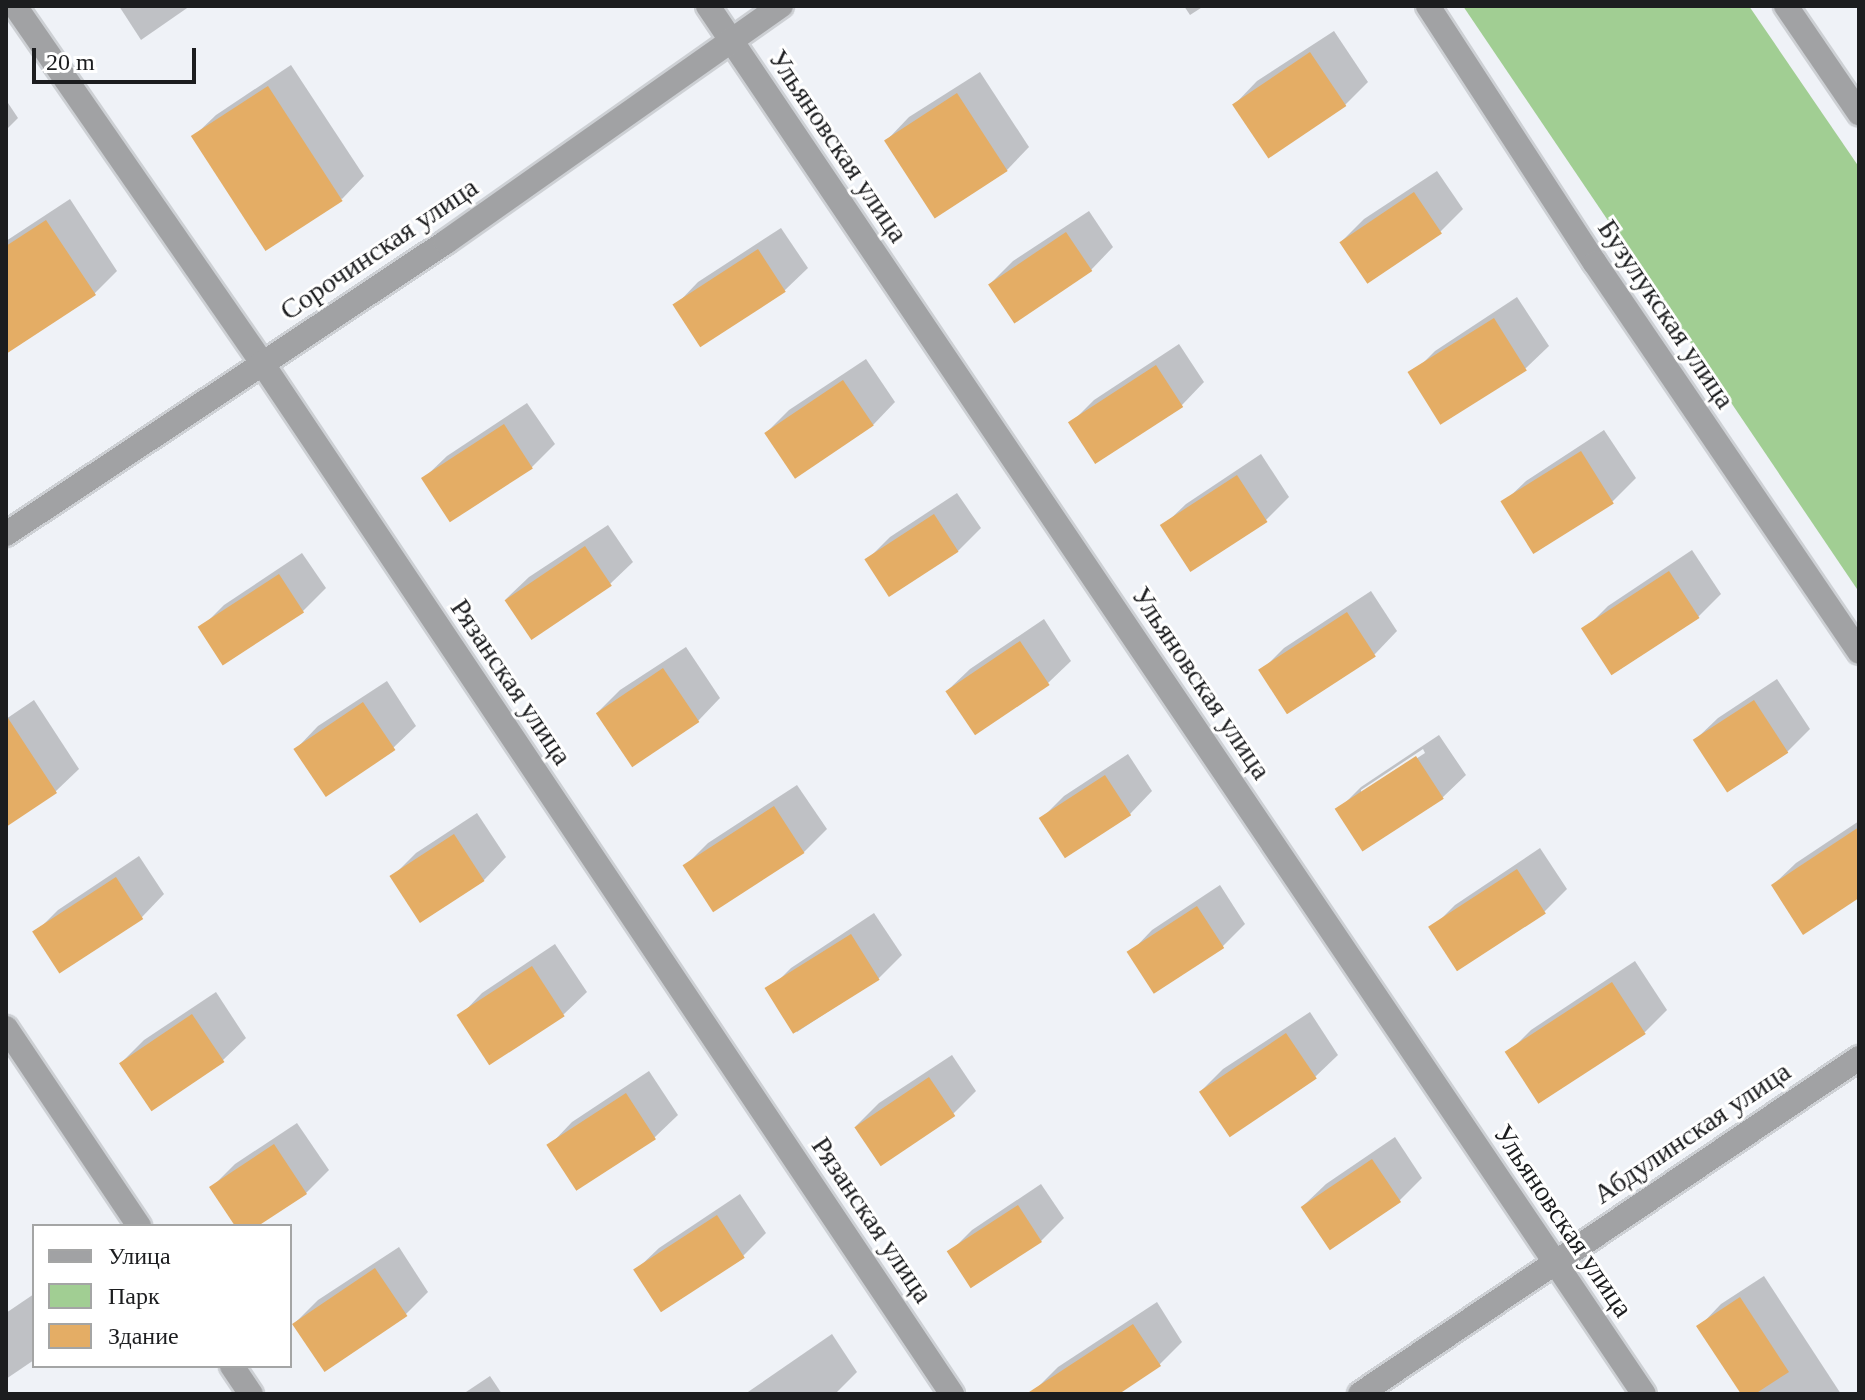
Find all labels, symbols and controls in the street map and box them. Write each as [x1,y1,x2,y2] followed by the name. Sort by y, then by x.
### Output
[36,32,200,82] scale bar
[761,43,915,249] street label: Ульяновская улица
[46,49,95,75] text: 20 m
[274,170,484,328] street label: Сорочинская улица
[1590,213,1742,415] street label: Бузулукская улица
[1124,580,1278,786] street label: Ульяновская улица
[443,593,579,771] street label: Рязанская улица
[1587,1055,1797,1211] street label: Абдулинская улица
[1486,1118,1640,1324] street label: Ульяновская улица
[804,1131,940,1309] street label: Рязанская улица
[32,1224,292,1368] legend
[108,1243,171,1269] text: Улица
[108,1283,160,1309] text: Парк
[108,1323,179,1349] text: Здание

